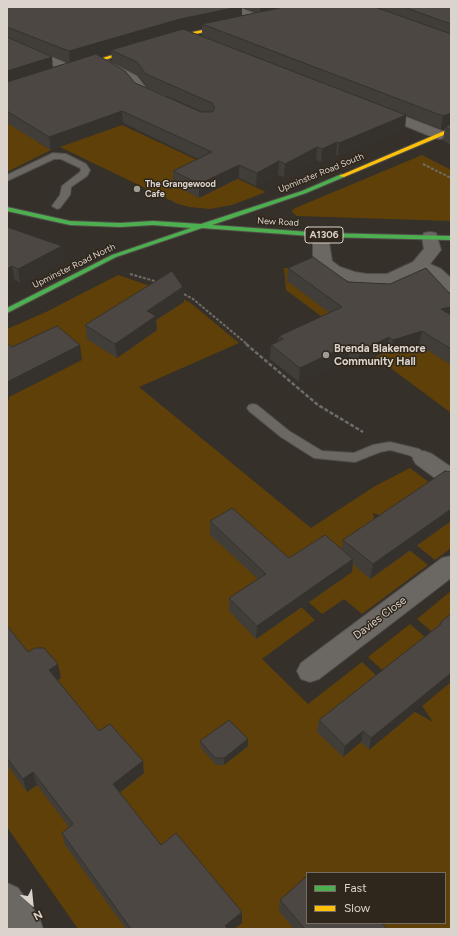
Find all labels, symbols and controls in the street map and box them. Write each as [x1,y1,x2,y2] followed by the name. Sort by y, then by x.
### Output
[277,151,365,195] street label: Upminster Road South
[145,179,216,200] place label: The Grangewood Cafe
[132,184,142,194] marker: The Grangewood Cafe
[257,216,299,228] street label: New Road
[305,227,343,243] road number: A1306
[31,241,117,291] street label: Upminster Road North
[334,342,426,368] place label: Brenda Blakemore Community Hall
[321,350,331,360] marker: Brenda Blakemore Community Hall
[351,594,409,642] street label: Davies Close
[306,872,446,924] legend
[344,881,367,895] text: Fast
[12,884,52,924] north arrow
[344,901,370,915] text: Slow
[31,907,44,923] text: N

